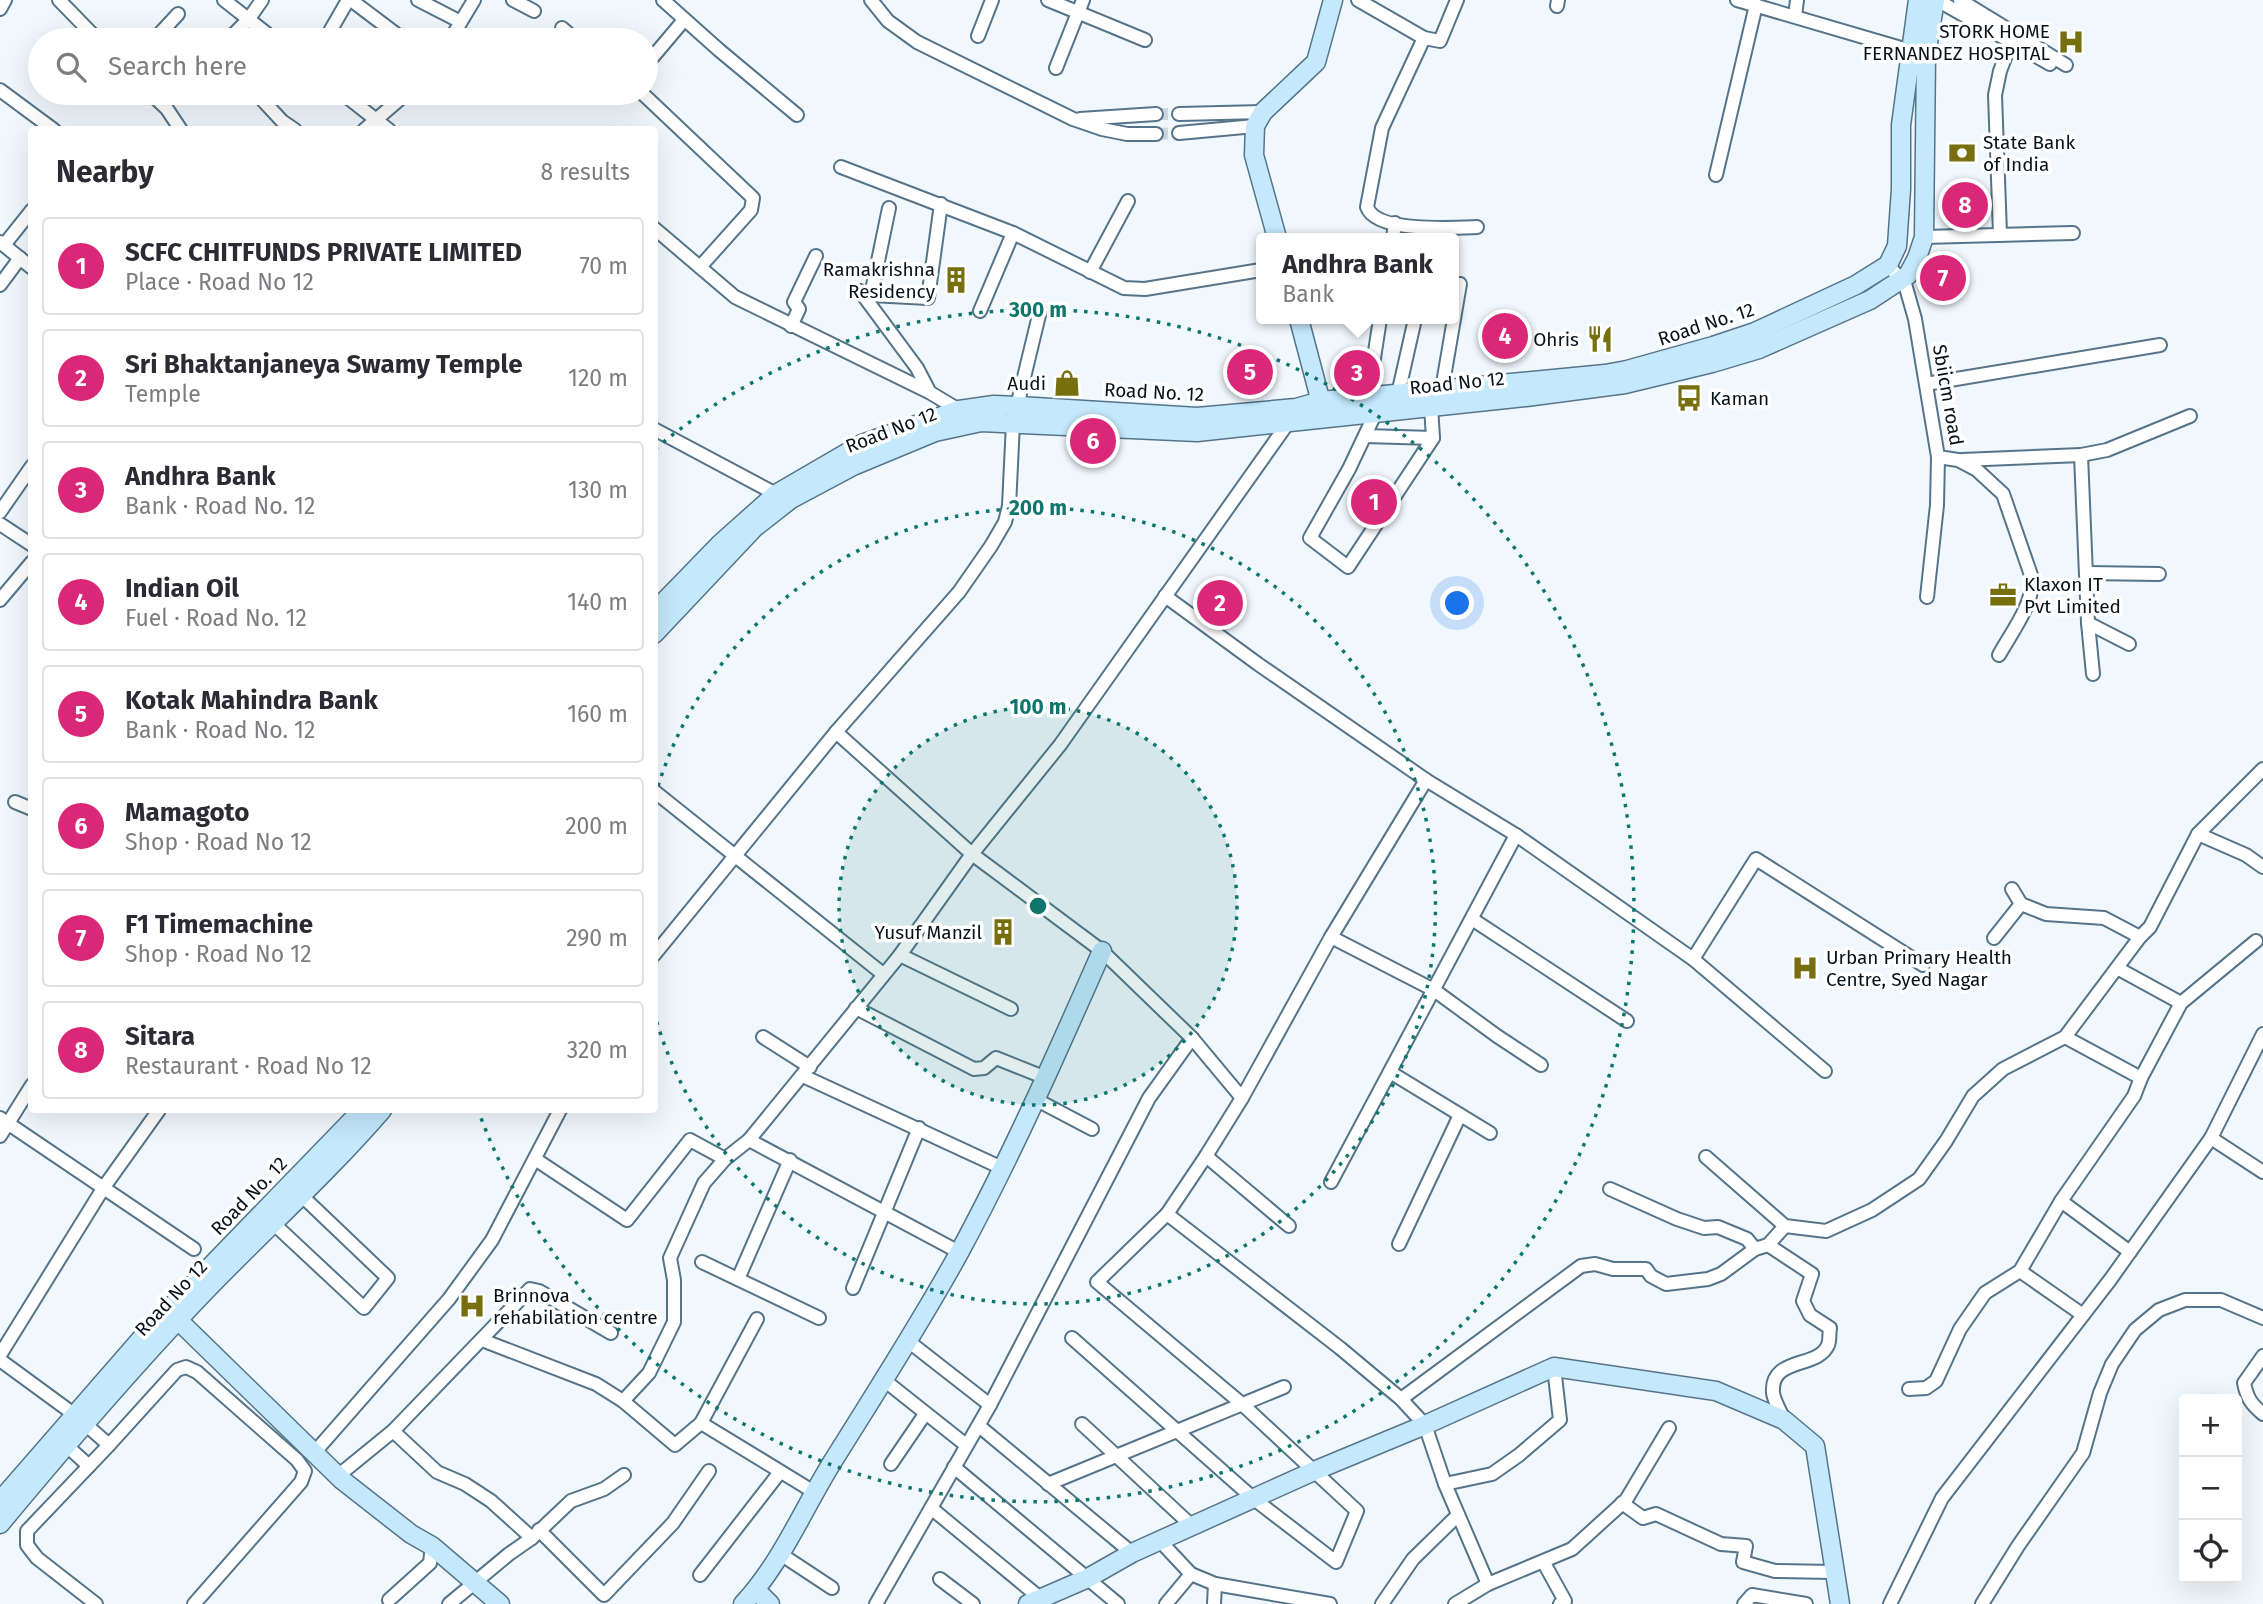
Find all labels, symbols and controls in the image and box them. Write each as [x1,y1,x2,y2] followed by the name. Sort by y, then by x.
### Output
[1863,20,2051,65] place label: STORK HOME FERNANDEZ HOSPITAL
[2056,27,2086,57] hospital icon: STORK HOME FERNANDEZ HOSPITAL
[28,28,658,105] search box
[52,48,90,86] icon: search
[108,51,247,82] text: Search here
[1983,131,2075,176] place label: State Bank of India
[1947,138,1977,168] bank icon: State Bank of India
[56,154,154,190] text: Nearby
[541,158,630,186] text: 8 results
[1942,179,1988,231] pin: 8
[1256,233,1459,324] popup
[125,237,522,268] text: SCFC CHITFUNDS PRIVATE LIMITED
[1282,249,1433,280] text: Andhra Bank
[76,252,86,280] text: 1
[579,252,628,280] text: 70 m
[1920,252,1966,304] pin: 7
[823,258,936,303] place label: Ramakrishna Residency
[941,265,971,295] building icon: Ramakrishna Residency
[125,268,314,296] text: Place · Road No 12
[1282,280,1334,308] text: Bank
[1008,297,1067,323] text: 300 m
[1655,298,1757,350] street label: Road No. 12
[1482,310,1528,362] pin: 4
[1585,324,1615,354] restaurant icon: Ohris
[1533,328,1579,351] place label: Ohris
[1928,343,1968,447] street label: Sbiicm road
[1227,346,1273,398] pin: 5
[1334,347,1380,399] pin: 3
[125,349,523,380] text: Sri Bhaktanjaneya Swamy Temple
[75,364,87,392] text: 2
[568,364,628,392] text: 120 m
[1408,367,1506,399] street label: Road No 12
[1052,368,1082,398] shop icon: Audi
[1007,372,1046,395] place label: Audi
[1103,378,1205,406] street label: Road No. 12
[125,380,201,408] text: Temple
[1674,383,1704,413] bus stop icon: Kaman
[1710,387,1769,410] place label: Kaman
[842,402,940,458] street label: Road No 12
[1070,415,1116,467] pin: 6
[125,461,276,492] text: Andhra Bank
[75,476,87,504] text: 3
[568,476,628,504] text: 130 m
[1351,476,1397,528] pin: 1
[125,492,315,520] text: Bank · Road No. 12
[1009,495,1067,521] text: 200 m
[125,573,239,604] text: Indian Oil
[2024,573,2121,618] place label: Klaxon IT Pvt Limited
[1197,577,1243,629] pin: 2
[1988,580,2018,610] office icon: Klaxon IT Pvt Limited
[1440,586,1474,620] your location
[75,588,88,616] text: 4
[567,588,628,616] text: 140 m
[125,604,307,632] text: Fuel · Road No. 12
[125,685,378,716] text: Kotak Mahindra Bank
[1009,694,1067,720] text: 100 m
[75,700,87,728] text: 5
[567,700,628,728] text: 160 m
[125,716,315,744] text: Bank · Road No. 12
[125,797,249,828] text: Mamagoto
[75,812,87,840] text: 6
[565,812,628,840] text: 200 m
[125,828,312,856] text: Shop · Road No 12
[1026,894,1050,918] centre of rings
[125,909,313,940] text: F1 Timemachine
[988,917,1018,947] building icon: Yusuf Manzil
[875,921,982,944] place label: Yusuf Manzil
[76,924,86,952] text: 7
[566,924,628,952] text: 290 m
[125,940,312,968] text: Shop · Road No 12
[1826,946,2012,991] place label: Urban Primary Health Centre, Syed Nagar
[1790,953,1820,983] hospital icon: Urban Primary Health Centre, Syed Nagar
[125,1021,195,1052] text: Sitara
[74,1036,88,1064] text: 8
[567,1036,628,1064] text: 320 m
[125,1052,372,1080] text: Restaurant · Road No 12
[206,1152,292,1240] street label: Road No. 12
[130,1255,212,1341] street label: Road No 12
[493,1284,658,1329] place label: Brinnova rehabilation centre
[457,1291,487,1321] hospital icon: Brinnova rehabilation centre
[2179,1394,2242,1583] map controls
[2179,1394,2242,1457] button: +
[2179,1457,2242,1520] button: −
[2179,1520,2242,1583] button: locate

